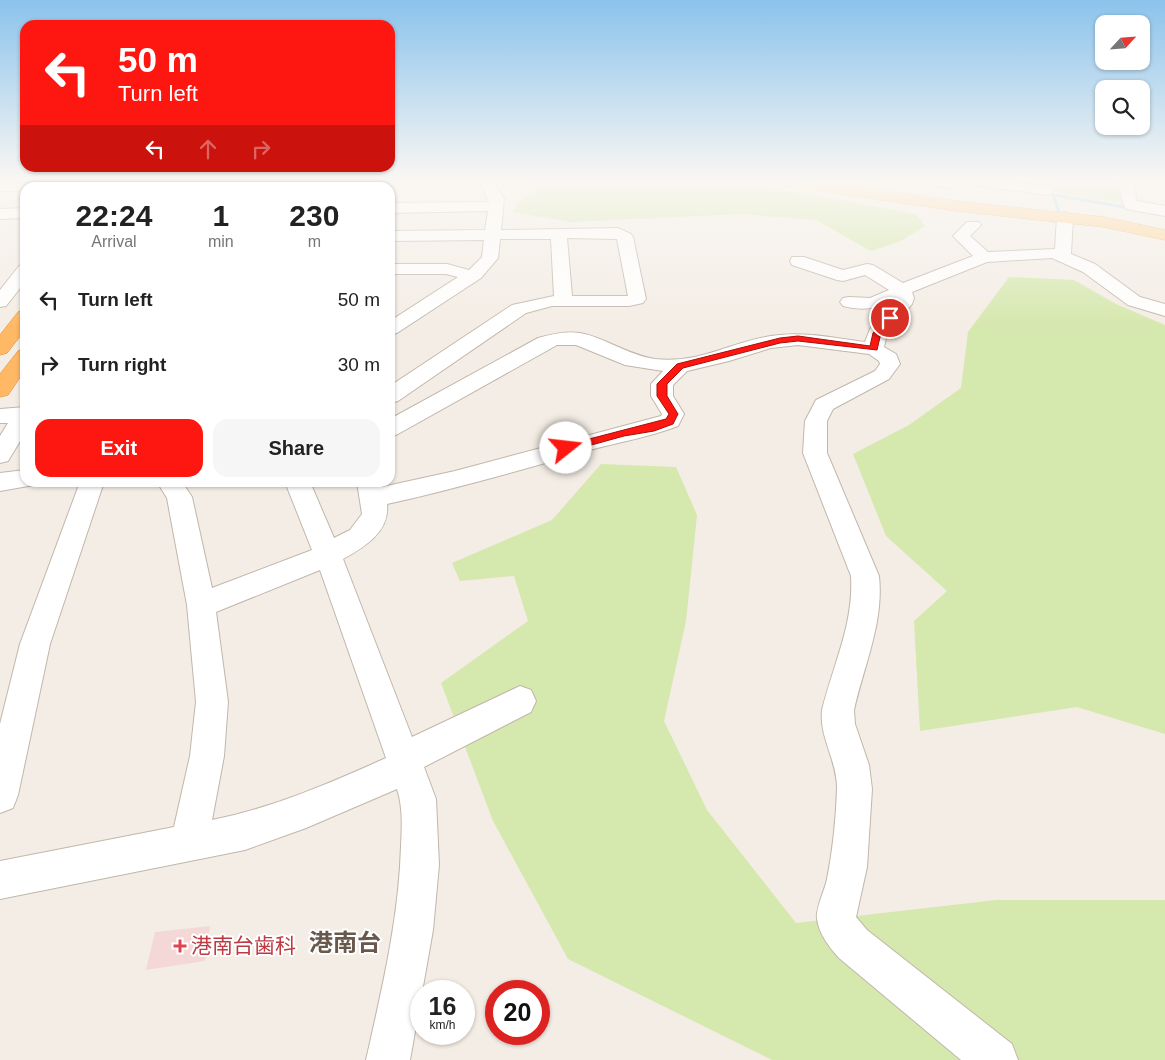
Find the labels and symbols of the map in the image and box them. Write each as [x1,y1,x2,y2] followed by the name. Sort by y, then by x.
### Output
[1095,15,1150,70] north arrow
[869,297,911,339] pin
[539,421,591,473] position arrow
[309,929,381,956] district label: 港南台
[191,934,296,957] place label: 港南台歯科
[173,939,187,953] marker: 港南台歯科
[485,980,550,1045] speed limit sign: 20

